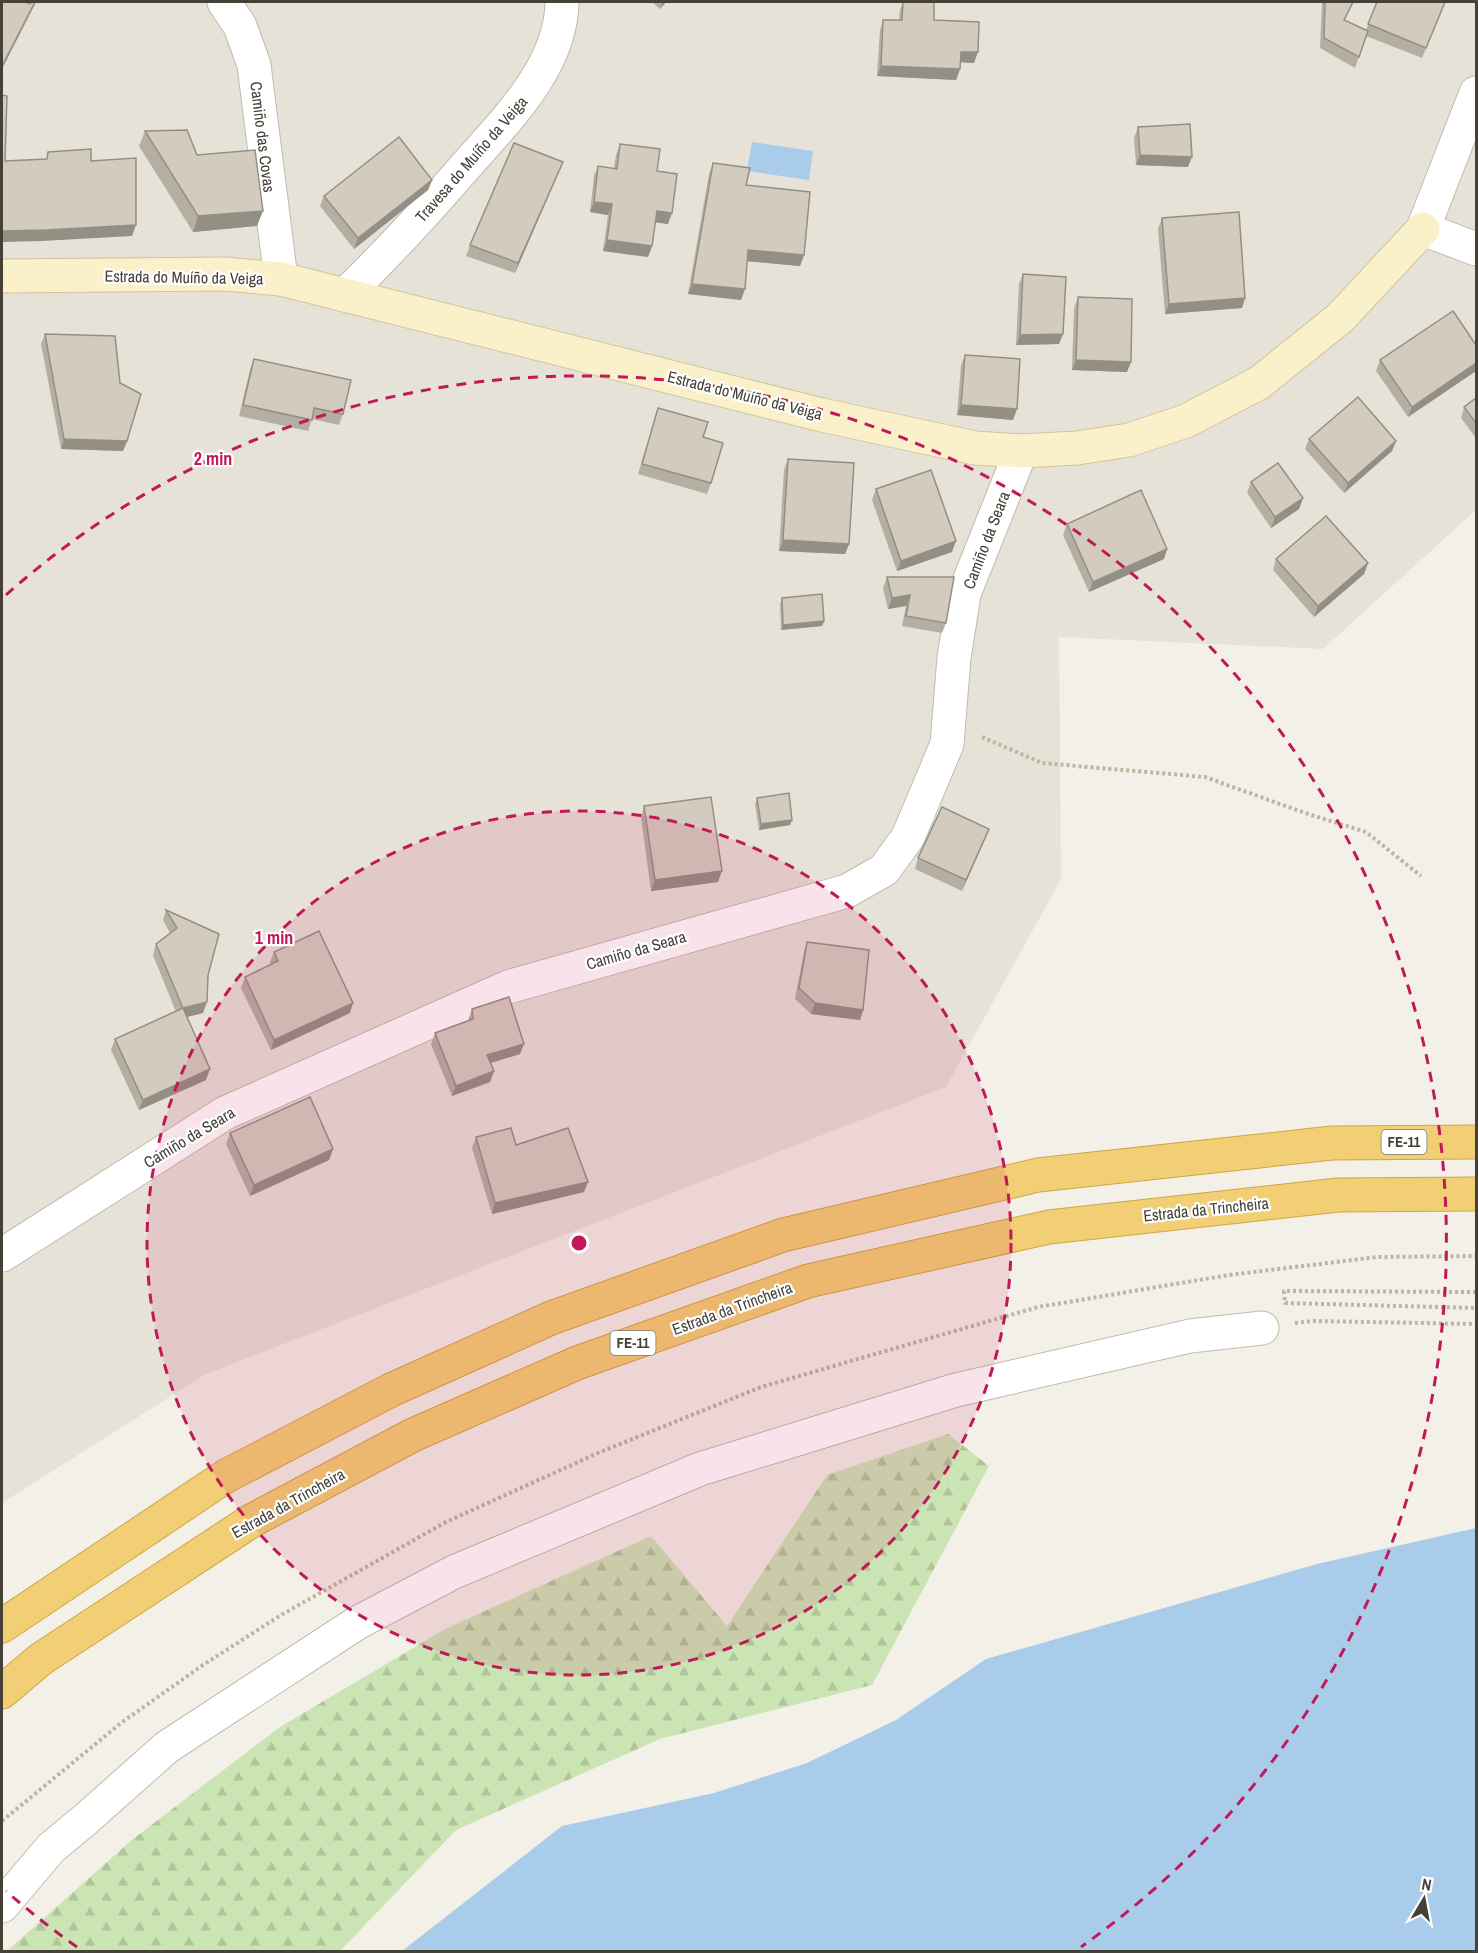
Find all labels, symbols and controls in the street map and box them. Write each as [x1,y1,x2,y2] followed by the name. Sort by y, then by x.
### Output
[245,80,281,194] street label: Camiño das Covas
[410,91,532,227] street label: Travesa do Muíño da Veiga
[104,265,264,289] street label: Estrada do Muíño da Veiga
[665,365,825,425] street label: Estrada do Muíño da Veiga
[194,446,232,471] text: 2 min
[957,487,1015,592] street label: Camiño da Seara
[255,925,293,950] text: 1 min
[584,925,689,975] street label: Camiño da Seara
[139,1101,239,1173] street label: Camiño da Seara
[1382,1130,1426,1154] road number: FE-11
[1142,1191,1271,1227] street label: Estrada da Trincheira
[569,1233,589,1253] centre of rings
[669,1276,796,1340] street label: Estrada da Trincheira
[610,1331,656,1355] road number: FE-11
[227,1462,349,1543] street label: Estrada da Trincheira
[1394,1869,1454,1929] north arrow
[1420,1873,1433,1896] text: N

